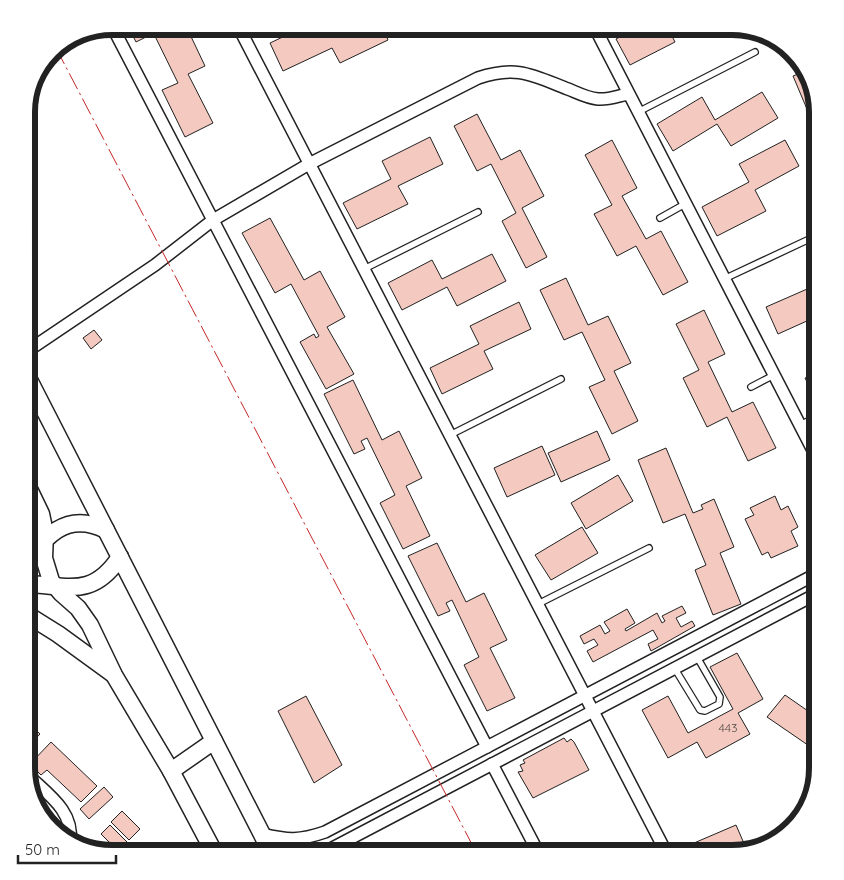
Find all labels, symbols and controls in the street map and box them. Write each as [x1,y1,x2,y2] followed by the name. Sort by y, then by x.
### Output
[719,720,737,735] house number: 443
[18,832,115,864] scale bar
[25,840,60,859] text: 50 m

